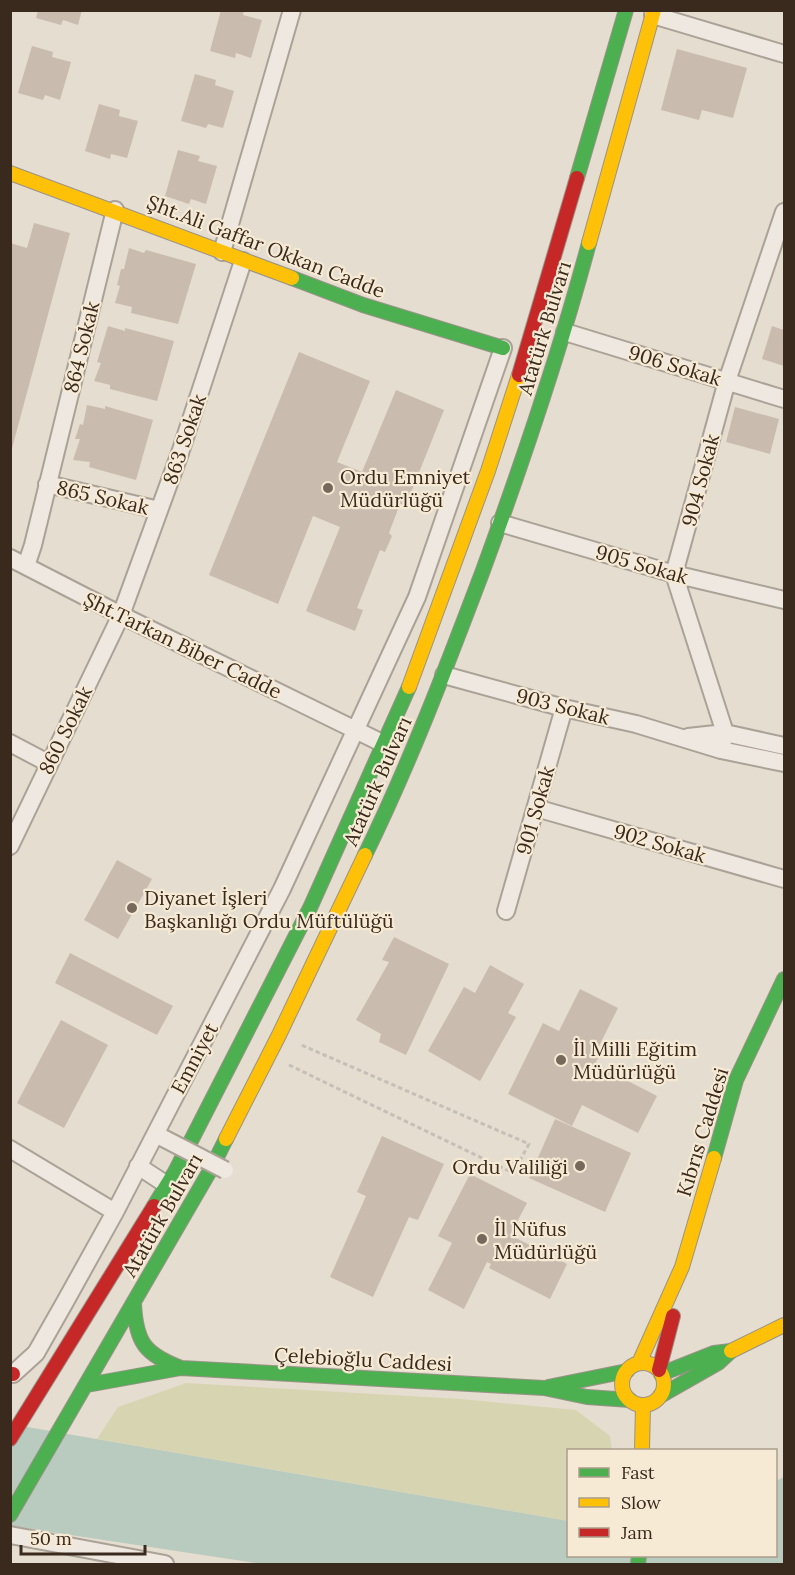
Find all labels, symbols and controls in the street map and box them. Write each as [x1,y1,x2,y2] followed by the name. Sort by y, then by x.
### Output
[144,189,389,303] street label: Şht.Ali Gaffar Okkan Cadde
[511,258,576,399] street label: Atatürk Bulvarı
[58,298,105,396] street label: 864 Sokak
[626,339,725,391] street label: 906 Sokak
[157,390,211,488] street label: 863 Sokak
[676,431,724,529] street label: 904 Sokak
[340,464,471,512] place label: Ordu Emniyet Müdürlüğü
[54,474,152,520] street label: 865 Sokak
[321,481,335,495] marker: Ordu Emniyet Müdürlüğü
[593,539,691,589] street label: 905 Sokak
[80,586,286,704] street label: Şht.Tarkan Biber Cadde
[33,681,97,778] street label: 860 Sokak
[514,682,612,730] street label: 903 Sokak
[337,713,417,850] street label: Atatürk Bulvarı
[510,762,560,857] street label: 901 Sokak
[611,818,709,868] street label: 902 Sokak
[144,885,394,933] place label: Diyanet İşleri Başkanlığı Ordu Müftülüğü
[125,901,139,915] marker: Diyanet İşleri Başkanlığı Ordu Müftülüğü
[165,1018,223,1098] street label: Emniyet
[573,1036,697,1084] place label: İl Milli Eğitim Müdürlüğü
[554,1053,568,1067] marker: İl Milli Eğitim Müdürlüğü
[671,1064,733,1200] street label: Kıbrıs Caddesi
[116,1149,207,1282] street label: Atatürk Bulvarı
[452,1154,568,1179] place label: Ordu Valiliği
[573,1159,587,1173] marker: Ordu Valiliği
[494,1216,597,1264] place label: İl Nüfus Müdürlüğü
[475,1232,489,1246] marker: İl Nüfus Müdürlüğü
[273,1342,453,1376] street label: Çelebioğlu Caddesi
[567,1449,777,1557] legend
[621,1461,655,1484] text: Fast
[621,1491,661,1514] text: Slow
[21,1518,146,1556] scale bar
[620,1521,653,1544] text: Jam
[30,1527,72,1550] text: 50 m

